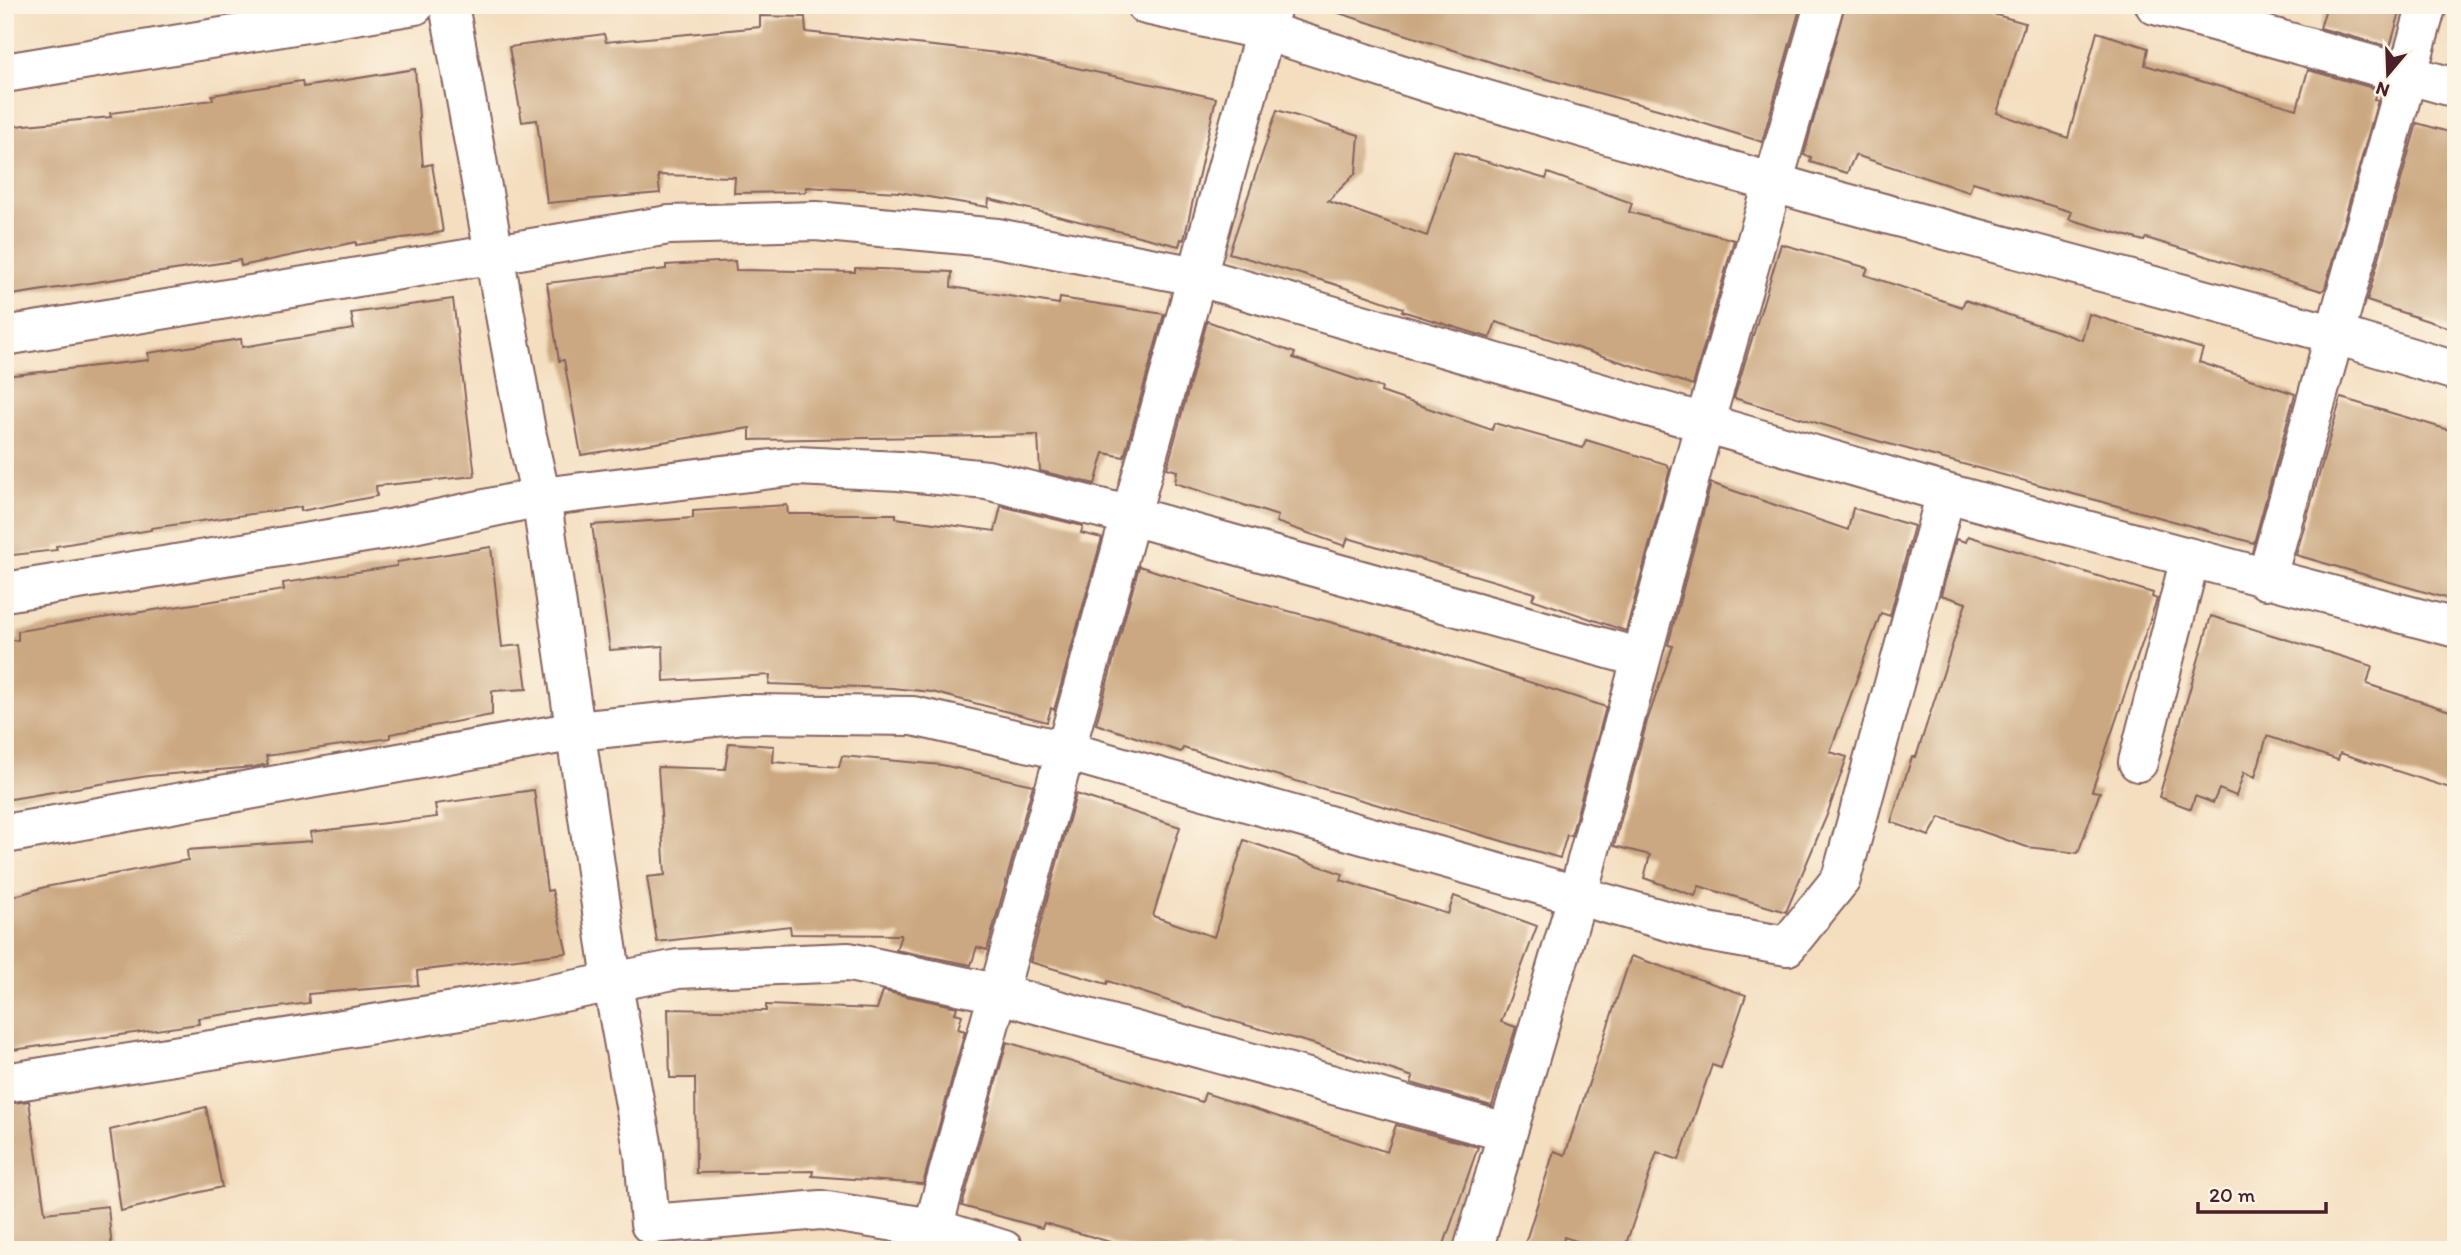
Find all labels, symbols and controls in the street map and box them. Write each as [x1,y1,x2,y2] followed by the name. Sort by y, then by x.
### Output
[2352,38,2422,108] north arrow
[2373,77,2392,103] text: N
[2198,1171,2326,1215] scale bar
[2209,1182,2256,1207] text: 20 m

